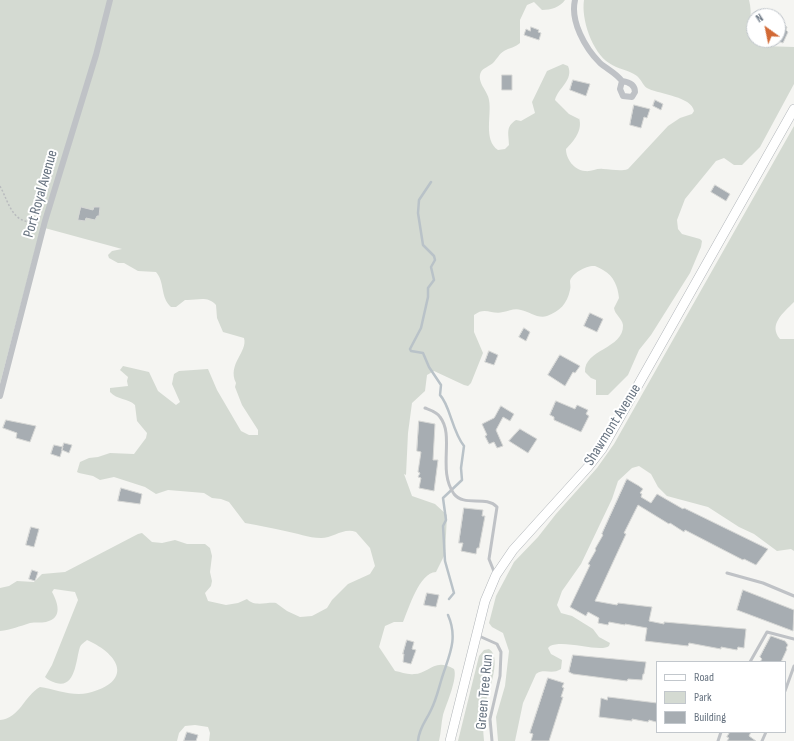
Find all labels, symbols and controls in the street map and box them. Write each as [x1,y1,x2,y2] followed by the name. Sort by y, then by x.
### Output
[746,8,786,48] north arrow
[754,11,766,25] text: N
[20,148,62,240] street label: Port Royal Avenue
[581,381,645,469] street label: Shawmont Avenue
[473,654,497,730] street label: Green Tree Run
[656,661,786,733] legend
[694,670,714,685] text: Road
[694,690,712,705] text: Park
[694,710,726,725] text: Building

